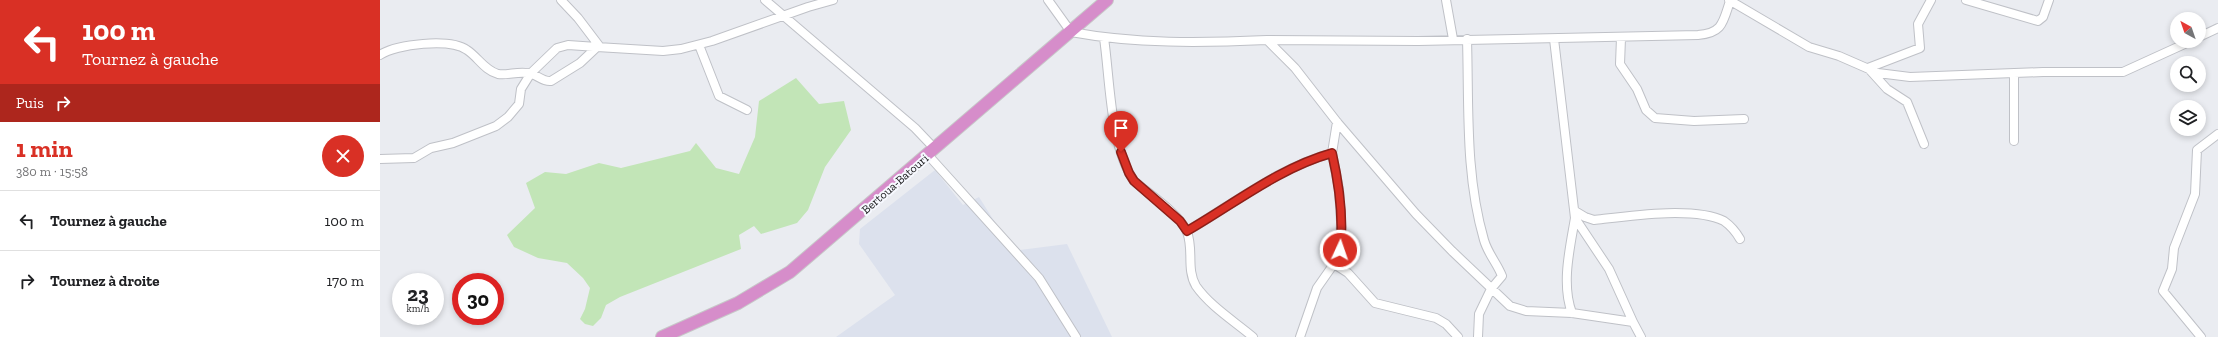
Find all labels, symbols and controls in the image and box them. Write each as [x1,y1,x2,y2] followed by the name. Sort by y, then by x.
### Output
[2170,12,2206,48] north arrow
[2170,12,2206,136] map controls
[82,14,155,47] text: 100 m
[16,16,68,68] icon: left
[82,48,218,70] text: Tournez à gauche
[2170,56,2206,92] button: search
[52,92,74,114] icon: right
[16,94,44,112] text: Puis
[2170,100,2206,136] button: layers
[1104,111,1138,152] pin
[1110,117,1132,139] icon: arrive
[16,134,73,163] text: 1 min
[322,135,364,177] button: close
[859,151,932,217] street label: Bertoua-Batouri
[16,164,88,179] text: 380 m · 15:58
[16,210,38,232] icon: left
[50,212,167,230] text: Tournez à gauche
[325,212,364,230] text: 100 m
[1319,229,1361,271] position arrow
[16,270,38,292] icon: right
[50,272,160,290] text: Tournez à droite
[326,272,364,290] text: 170 m
[452,273,504,325] speed limit sign: 30
[407,282,429,306] text: 23
[407,303,429,315] text: km/h

